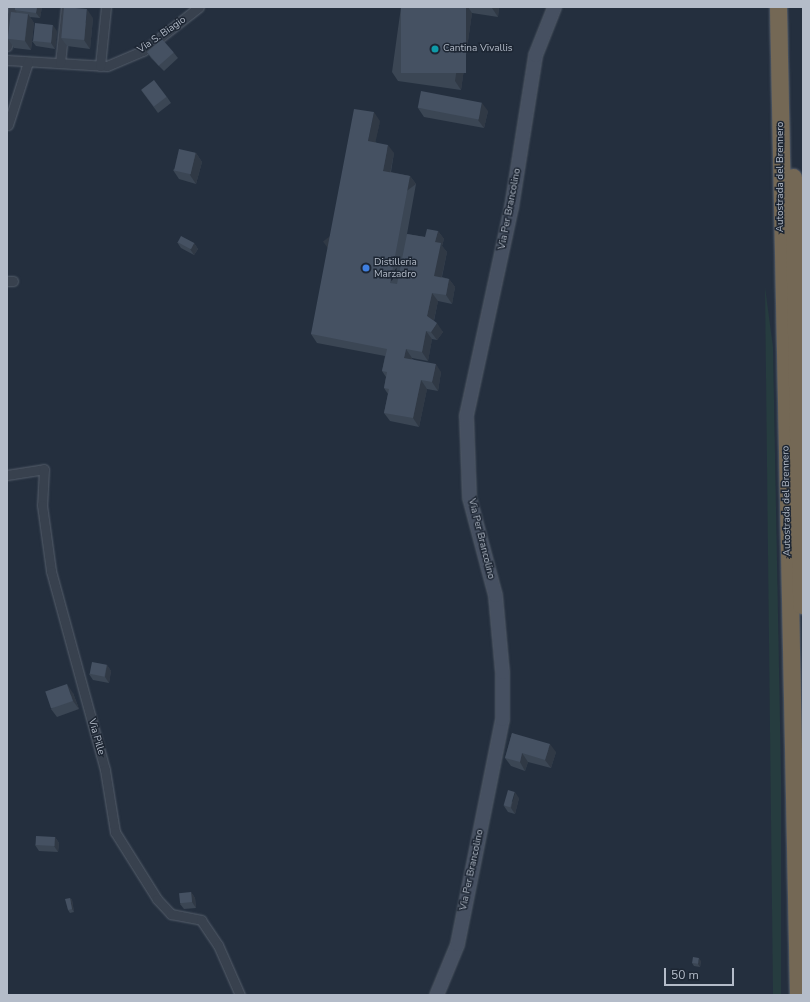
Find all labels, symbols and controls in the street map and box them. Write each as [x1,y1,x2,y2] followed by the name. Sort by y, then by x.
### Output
[136,14,188,56] street label: Via S. Biagio
[443,43,513,55] place label: Cantina Vivallis
[430,44,440,54] marker: Cantina Vivallis
[775,122,787,232] street label: Autostrada del Brennero
[496,167,524,251] street label: Via Per Brancolino
[374,256,417,280] place label: Distilleria Marzadro
[361,263,371,273] marker: Distilleria Marzadro
[780,446,794,556] street label: Autostrada del Brennero
[465,498,497,580] street label: Via Per Brancolino
[85,718,107,756] street label: Via Pille
[458,828,486,912] street label: Via Per Brancolino
[666,960,736,986] scale bar
[671,967,699,983] text: 50 m

